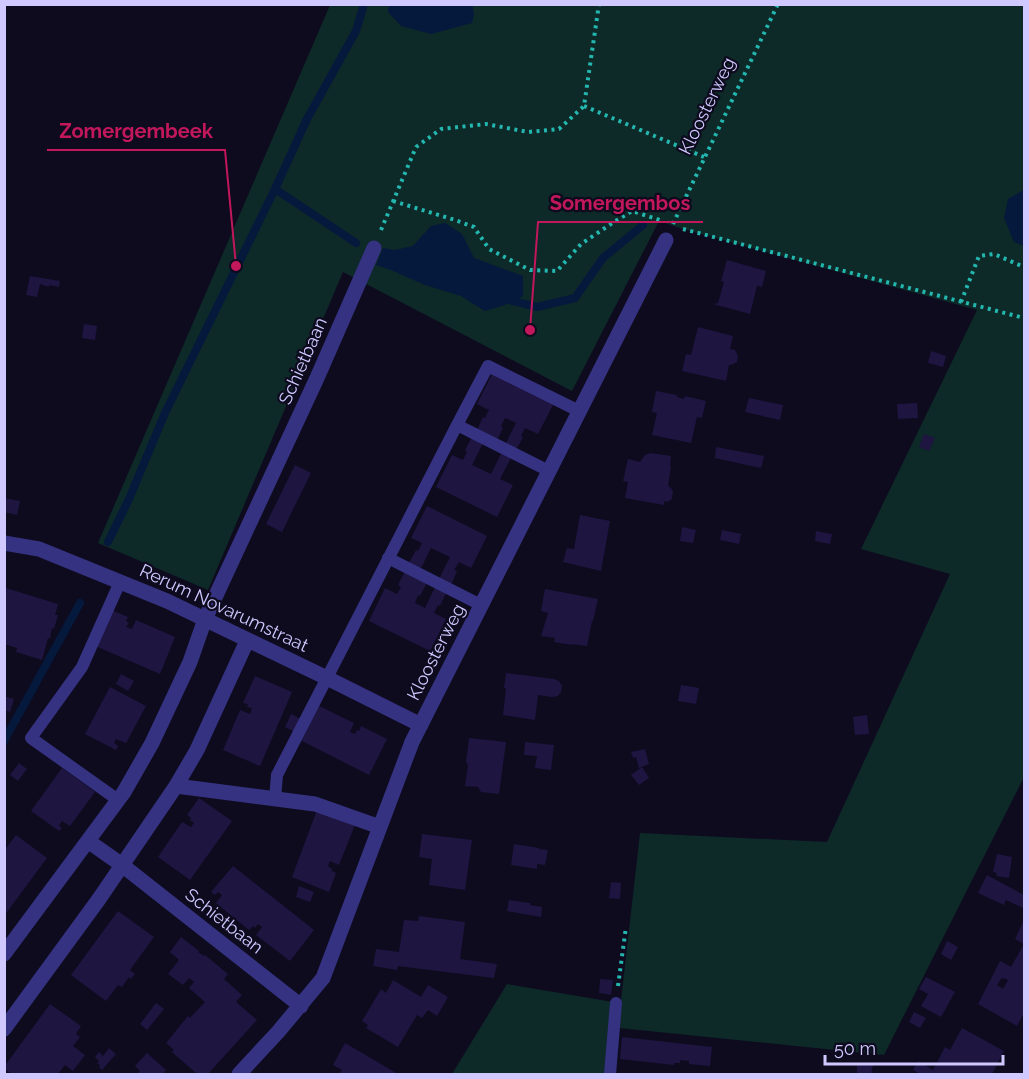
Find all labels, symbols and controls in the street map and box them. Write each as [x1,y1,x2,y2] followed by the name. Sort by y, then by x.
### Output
[674,54,739,158] street label: Kloosterweg
[47,112,225,150] callout: Zomergembeek
[59,119,214,143] text: Zomergembeek
[538,184,703,222] callout: Somergembos
[550,191,690,215] text: Somergembos
[274,314,331,408] street label: Schietbaan
[137,559,312,656] street label: Rerum Novarumstraat
[402,600,469,703] street label: Kloosterweg
[181,884,267,957] street label: Schietbaan
[825,1028,1004,1066] scale bar
[834,1038,876,1059] text: 50 m

